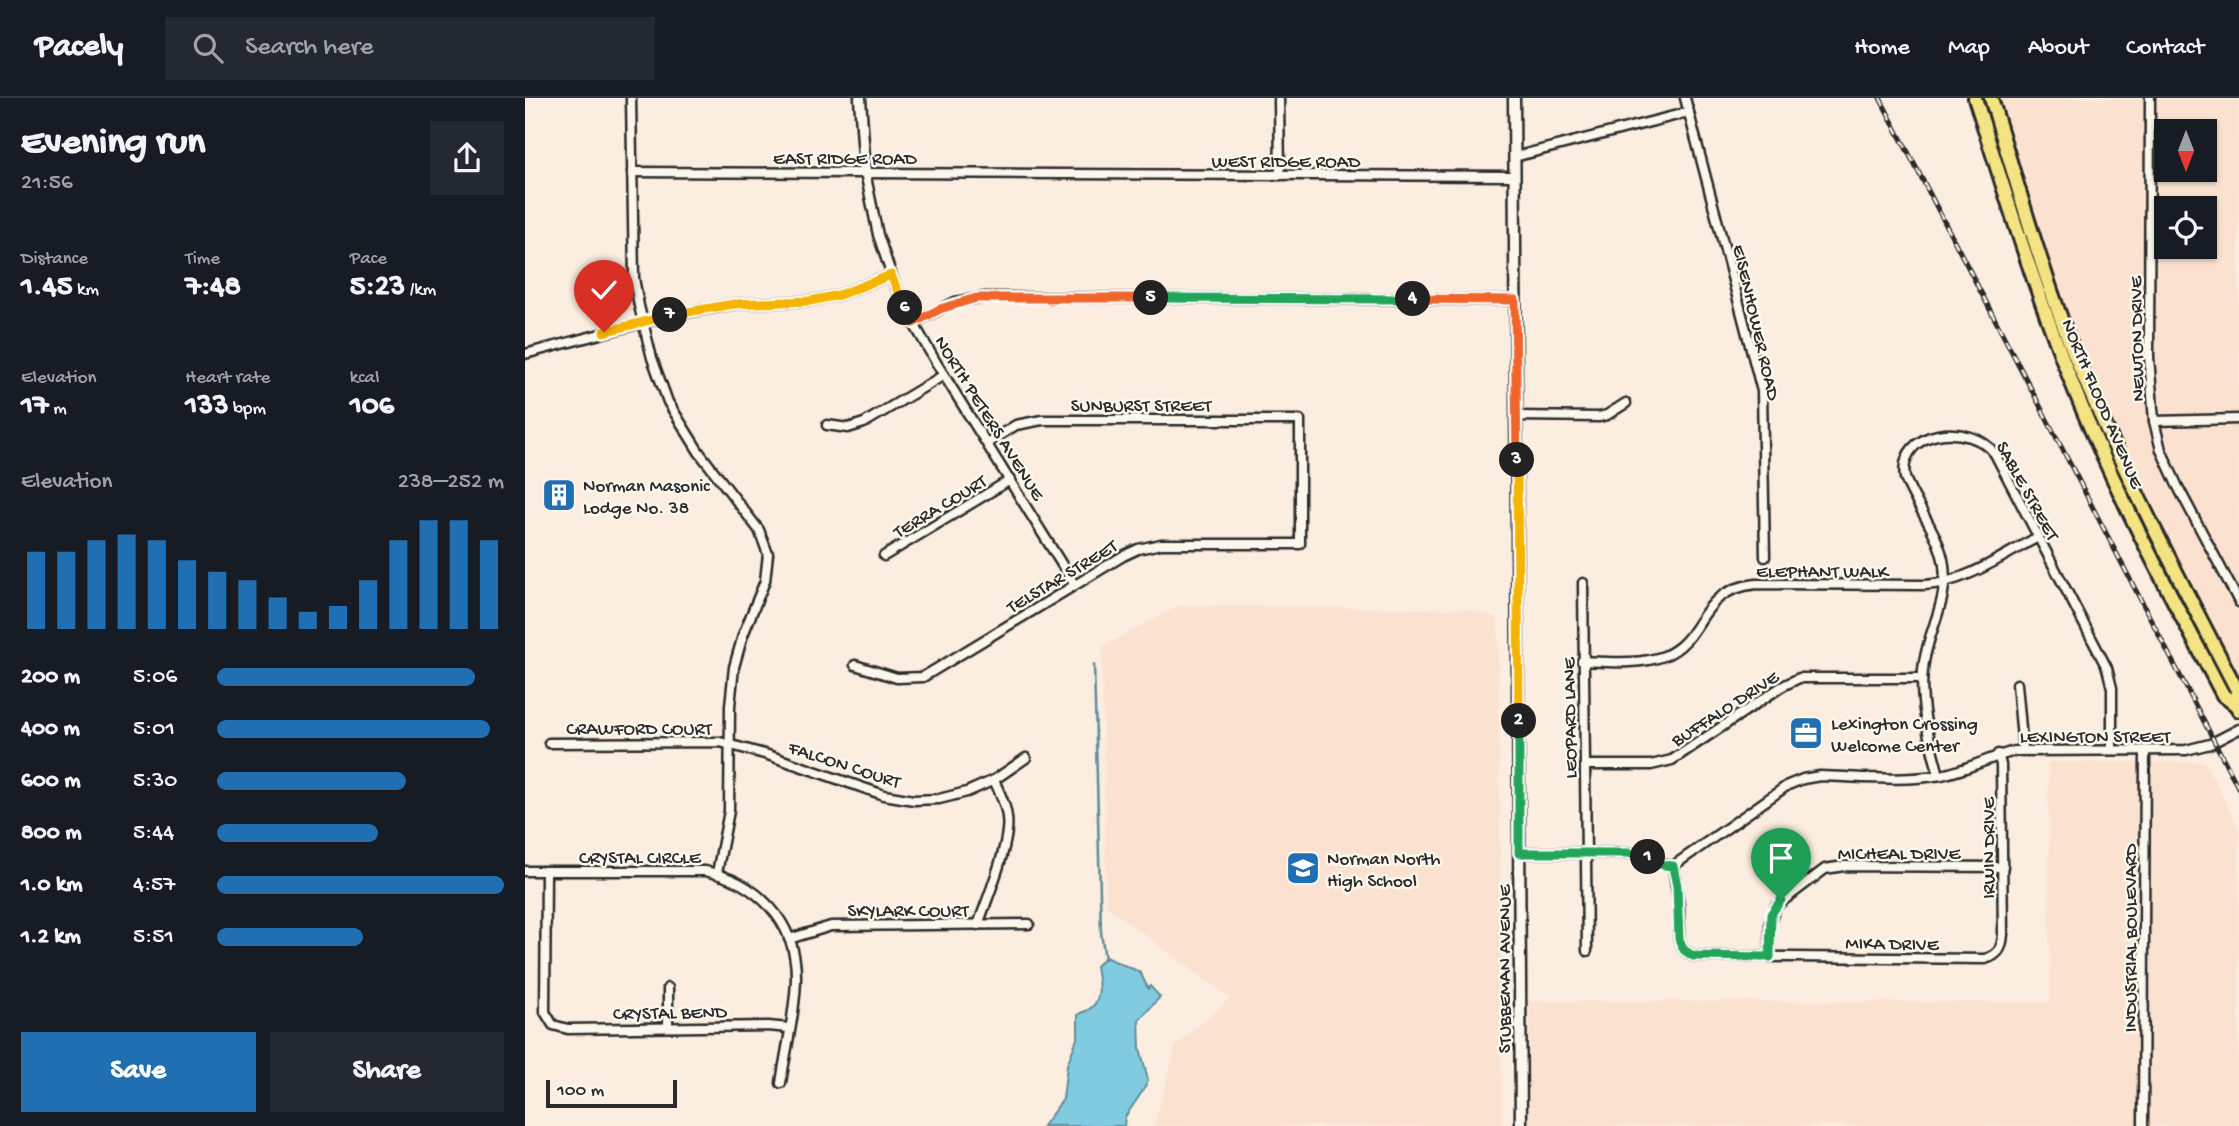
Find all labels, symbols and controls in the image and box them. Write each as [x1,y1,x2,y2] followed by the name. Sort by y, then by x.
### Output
[165,17,655,80] search box
[35,29,123,67] text: Pacely
[189,29,227,67] icon: search
[245,33,373,64] text: Search here
[1854,34,1910,63] text: Home
[1948,34,1990,63] text: Map
[2028,34,2088,63] text: About
[2126,34,2204,63] text: Contact
[2154,119,2217,182] north arrow
[2154,119,2217,259] map controls
[430,121,504,195] button: share
[21,122,205,166] text: Evening run
[773,149,918,172] street label: EAST RIDGE ROAD
[1212,152,1361,175] street label: WEST RIDGE ROAD
[21,170,73,197] text: 21:56
[2154,196,2217,259] button: locate
[1725,243,1784,404] street label: EISENHOWER ROAD
[21,248,88,271] text: Distance
[185,248,220,271] text: Time
[350,248,387,271] text: Pace
[574,260,634,332] pin
[21,271,73,306] text: 1.45
[185,271,241,306] text: 7:48
[350,271,405,306] text: 5:23
[585,271,623,309] icon: check
[2126,275,2151,402] street label: NEWTON DRIVE
[73,279,99,302] text: km
[405,279,436,302] text: /km
[1133,280,1169,316] pin: 5
[1395,282,1431,316] pin: 4
[1146,286,1156,309] text: 5
[1408,287,1417,310] text: 4
[887,290,923,326] pin: 6
[900,296,909,319] text: 6
[653,298,687,332] pin: 7
[665,303,674,326] text: 7
[2055,316,2147,494] street label: NORTH FLOOD AVENUE
[928,332,1049,507] street label: NORTH PETERS AVENUE
[21,367,97,390] text: Elevation
[185,367,270,390] text: Heart rate
[350,367,379,390] text: kcal
[21,390,49,425] text: 17
[185,390,229,425] text: 133
[350,390,394,425] text: 106
[1071,396,1212,419] street label: SUNBURST STREET
[49,398,67,421] text: m
[229,398,266,421] text: bpm
[1989,438,2063,546] street label: SABLE STREET
[1499,442,1535,478] pin: 3
[1512,448,1521,471] text: 3
[21,469,112,496] text: Elevation
[398,469,504,496] text: 238–252 m
[889,471,992,545] street label: TERRA COURT
[540,476,578,514] building icon: Norman Masonic Lodge No. 38
[583,476,710,521] place label: Norman Masonic Lodge No. 38
[1002,536,1123,621] street label: TELSTAR STREET
[1756,562,1891,585] street label: ELEPHANT WALK
[1559,656,1584,779] street label: LEOPARD LANE
[21,664,80,691] text: 200 m
[133,664,177,691] text: 5:06
[1667,666,1785,754] street label: BUFFALO DRIVE
[1501,704,1537,738] pin: 2
[1514,709,1523,732] text: 2
[1787,714,1825,752] office icon: Lexington Crossing Welcome Center
[1831,714,1978,759] place label: Lexington Crossing Welcome Center
[21,716,80,743] text: 400 m
[133,716,175,743] text: 5:01
[566,719,712,742] street label: CRAWFORD COURT
[2020,727,2171,750] street label: LEXINGTON STREET
[784,737,904,795] street label: FALCON COURT
[21,768,81,795] text: 600 m
[133,768,177,795] text: 5:30
[1979,796,2002,899] street label: IRWIN DRIVE
[21,820,82,847] text: 800 m
[133,820,174,847] text: 5:44
[1751,828,1811,900] pin
[1762,839,1800,877] icon: arrive
[1631,840,1665,874] pin: 1
[2121,843,2144,1032] street label: INDUSTRIAL BOULEVARD
[1838,844,1962,867] street label: MICHEAL DRIVE
[1644,845,1651,868] text: 1
[579,848,702,871] street label: CRYSTAL CIRCLE
[1284,849,1322,887] school or university icon: Norman North High School
[1327,849,1441,894] place label: Norman North High School
[21,872,83,899] text: 1.0 km
[133,872,175,899] text: 4:57
[1495,884,1518,1053] street label: STUBBEMAN AVENUE
[847,901,969,924] street label: SKYLARK COURT
[21,924,81,951] text: 1.2 km
[133,924,174,951] text: 5:51
[1845,933,1940,958] street label: MIKA DRIVE
[613,1002,728,1027] street label: CRYSTAL BEND
[21,1032,256,1112] button: Save
[270,1032,504,1112] button: Share
[546,1077,677,1109] scale bar
[557,1080,604,1103] text: 100 m

